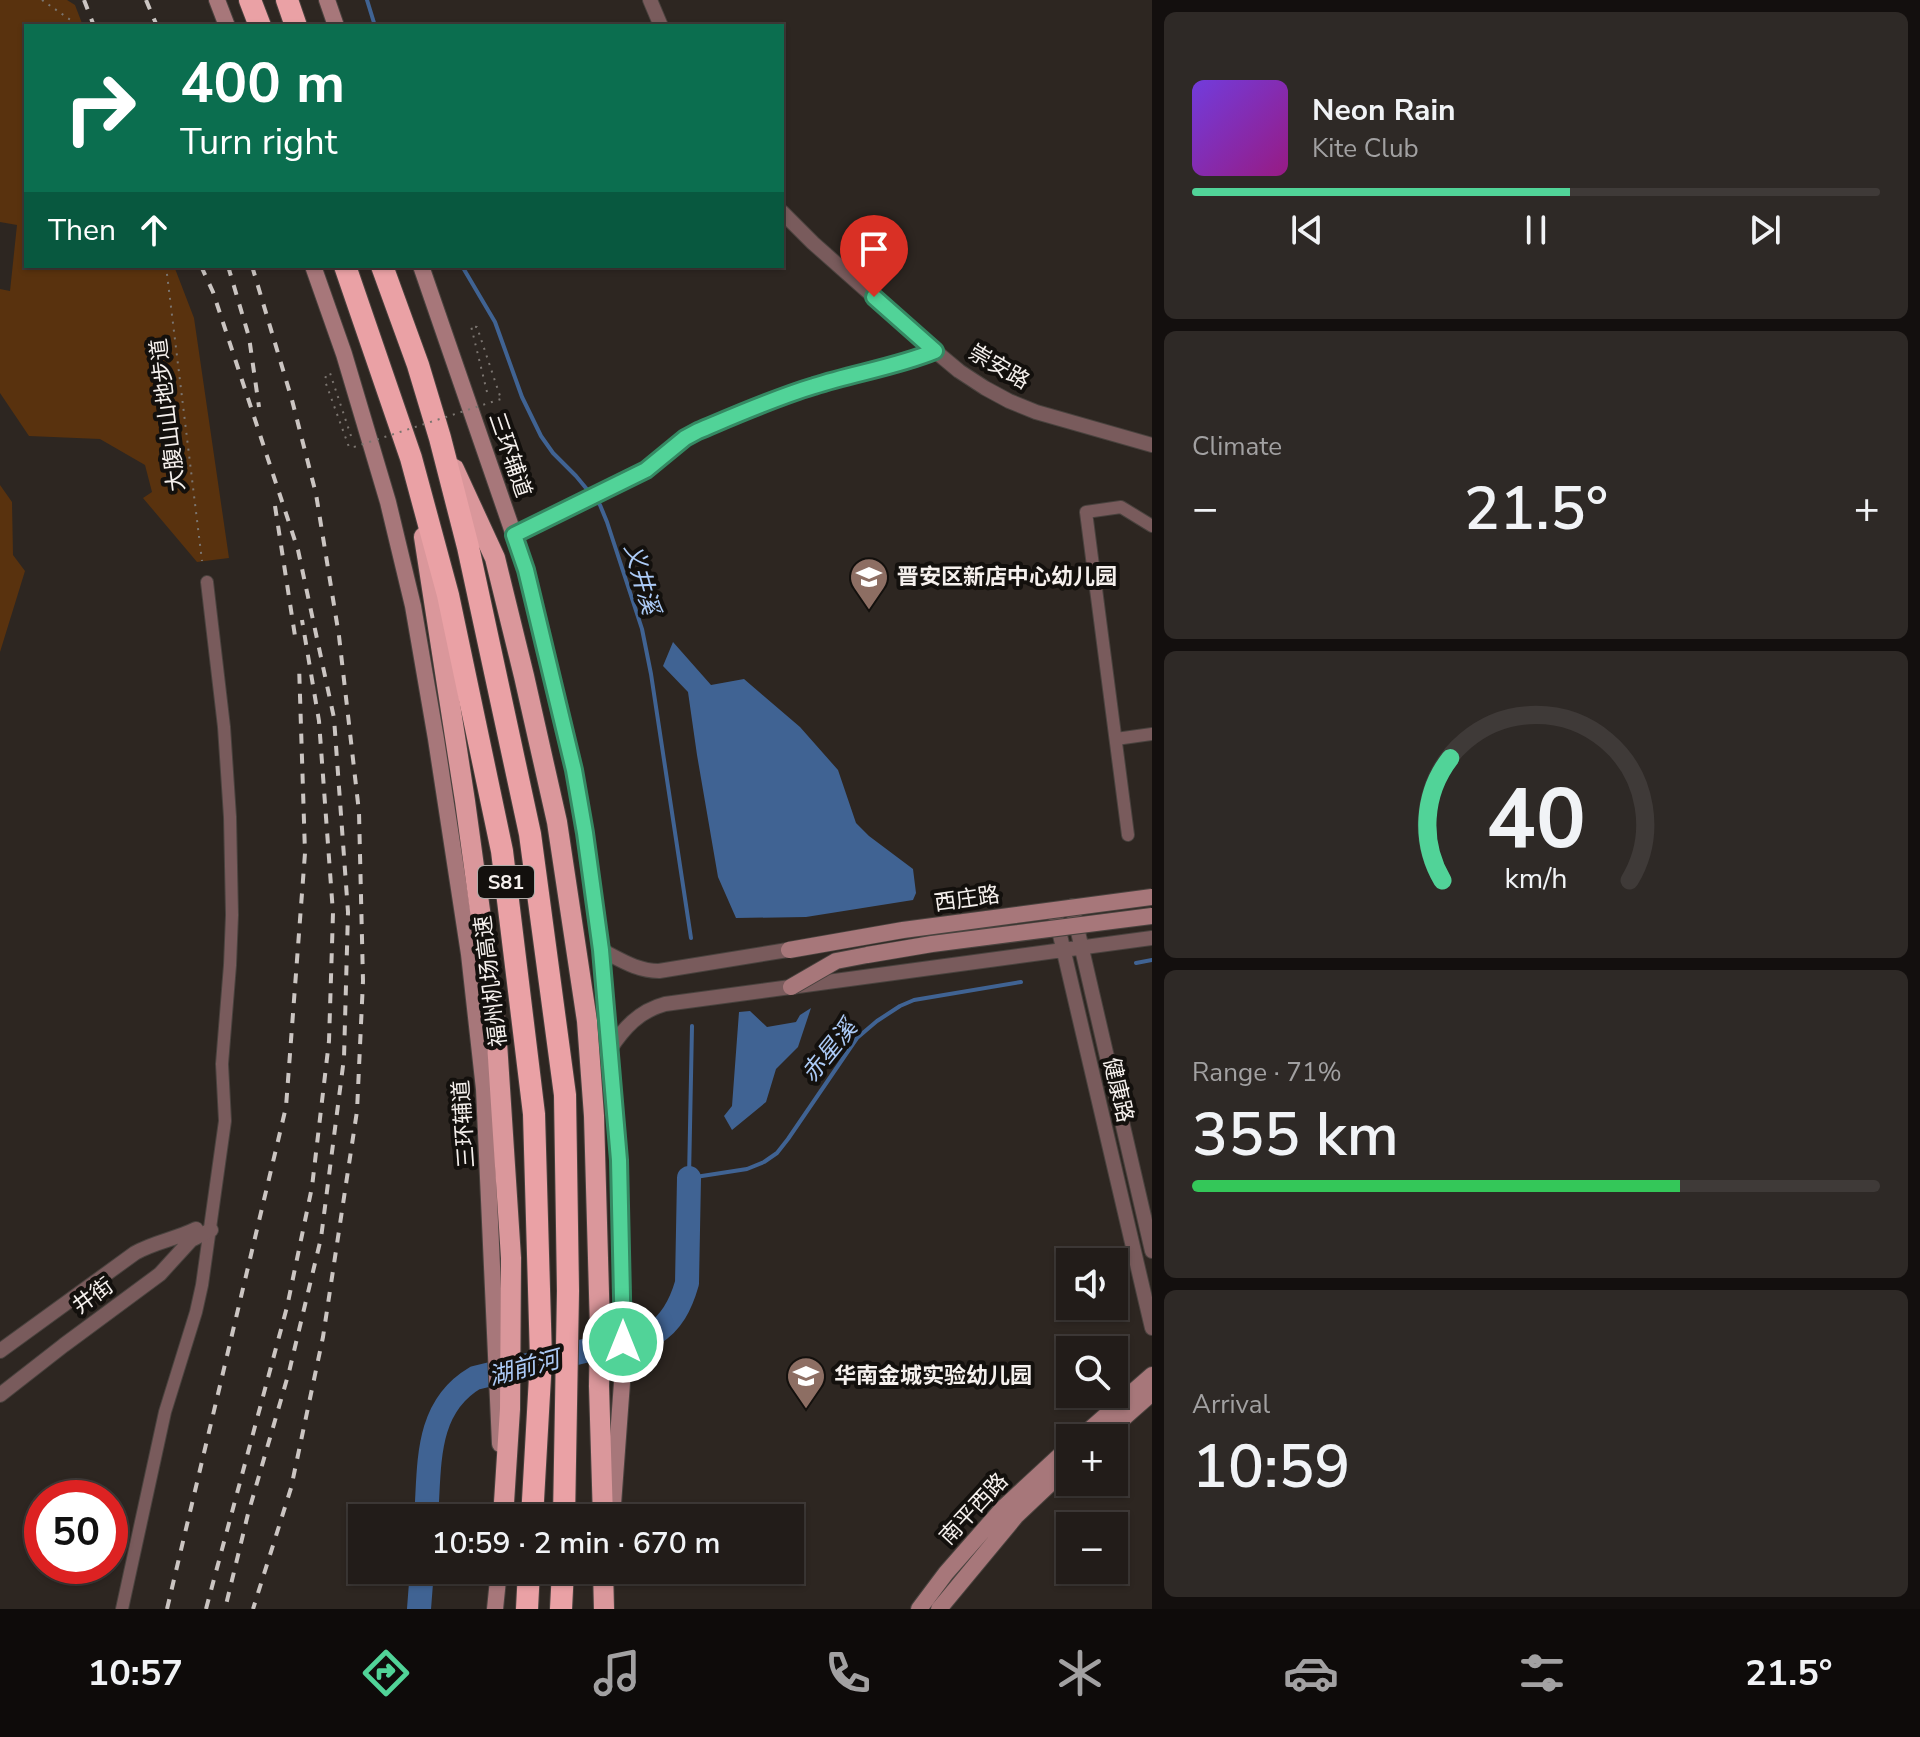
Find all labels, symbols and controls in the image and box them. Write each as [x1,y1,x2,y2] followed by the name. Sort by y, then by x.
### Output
[180,45,345,122] text: 400 m
[48,56,152,160] icon: right
[1312,90,1456,131] text: Neon Rain
[180,118,337,167] text: Turn right
[1312,131,1419,166] text: Kite Club
[132,208,176,252] icon: ahead
[1285,208,1329,252] icon: previous
[1514,208,1558,252] icon: pause
[1743,208,1787,252] icon: next
[48,210,116,251] text: Then
[840,215,908,297] pin
[852,227,896,271] icon: arrive
[144,337,192,493] street label: 大腹山山地步道
[963,338,1035,396] street label: 崇安路
[481,409,539,501] street label: 三环辅道
[1192,429,1282,464] text: Climate
[1464,468,1608,550] text: 21.5°
[1192,479,1218,539] text: −
[1854,479,1880,539] text: +
[617,540,668,621] water label: 义井溪
[848,556,890,611] school or university icon: 晋安区新店中心幼儿园
[897,562,1117,592] place label: 晋安区新店中心幼儿园
[1486,762,1586,875] text: 40
[1505,859,1567,898] text: km/h
[478,866,534,898] road number: S81
[932,880,1002,918] street label: 西庄路
[468,914,514,1048] street label: 福州机场高速
[794,1011,866,1089] water label: 赤星溪
[1096,1054,1140,1126] street label: 健康路
[1192,1055,1342,1090] text: Range · 71%
[446,1079,482,1169] street label: 三环辅道
[1192,1094,1399,1176] text: 355 km
[1056,1248,1128,1584] map controls
[1056,1248,1128,1320] button: sound
[66,1271,120,1321] street label: 井街
[581,1300,665,1384] position arrow
[1056,1336,1128,1408] button: search
[485,1342,567,1393] water label: 湖前河
[785,1355,827,1410] school or university icon: 华南金城实验幼儿园
[834,1361,1032,1391] place label: 华南金城实验幼儿园
[1192,1387,1270,1422] text: Arrival
[1056,1424,1128,1496] button: +
[1192,1426,1350,1508] text: 10:59
[933,1467,1015,1551] street label: 南平西路
[24,1480,128,1584] speed limit sign: 50
[1056,1512,1128,1584] button: −
[431,1523,721,1564] text: 10:59 · 2 min · 670 m
[358,1645,414,1701] icon: directions
[589,1645,645,1701] icon: music
[820,1645,876,1701] icon: phone
[1052,1645,1108,1701] icon: climate
[1283,1645,1339,1701] icon: car
[1514,1645,1570,1701] icon: filters
[88,1649,183,1698] text: 10:57
[1745,1649,1832,1698] text: 21.5°

